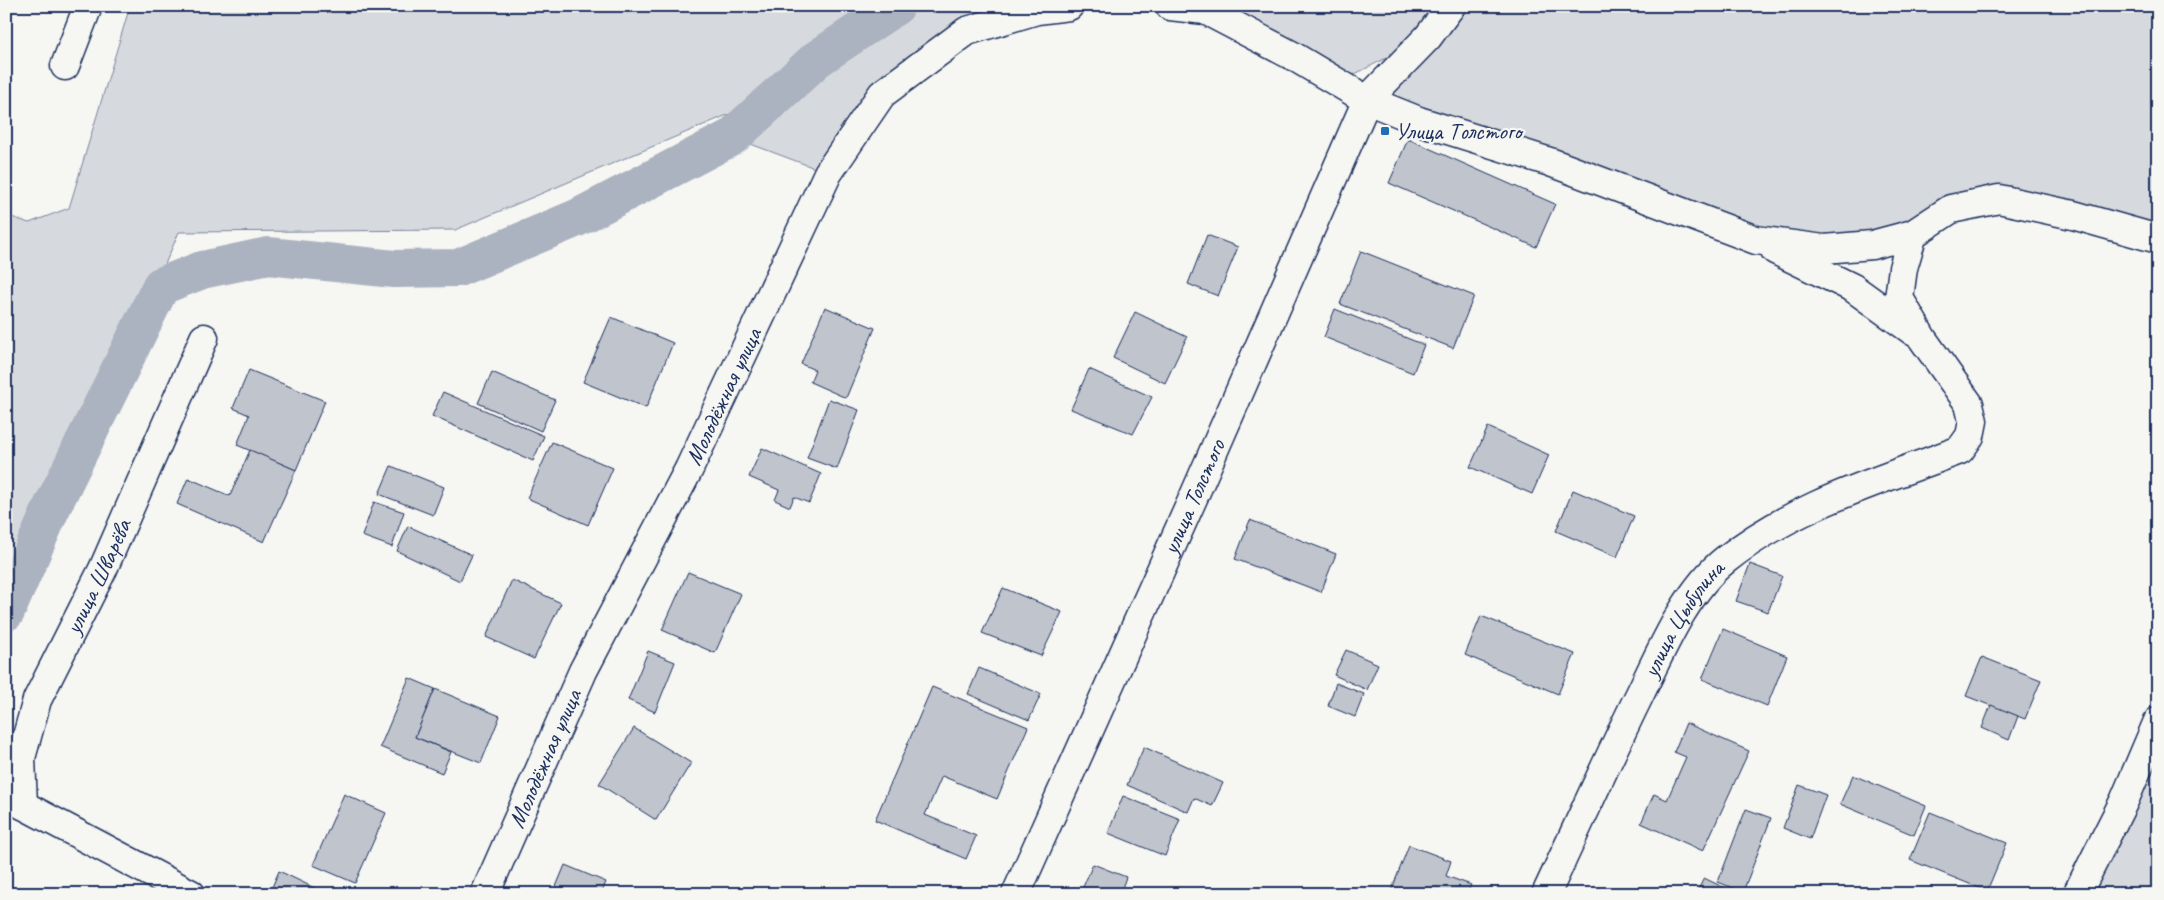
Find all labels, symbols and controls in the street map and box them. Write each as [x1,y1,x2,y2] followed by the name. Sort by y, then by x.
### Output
[1395,116,1524,146] place label: Улица Толстого
[1379,125,1391,137] marker: Улица Толстого
[678,322,769,470] street label: Молодёжная улица
[1154,433,1232,561] street label: улица Толстого
[57,513,139,641] street label: улица Шварёва
[1634,552,1732,684] street label: улица Цыбулина
[501,683,589,832] street label: Молодёжная улица

